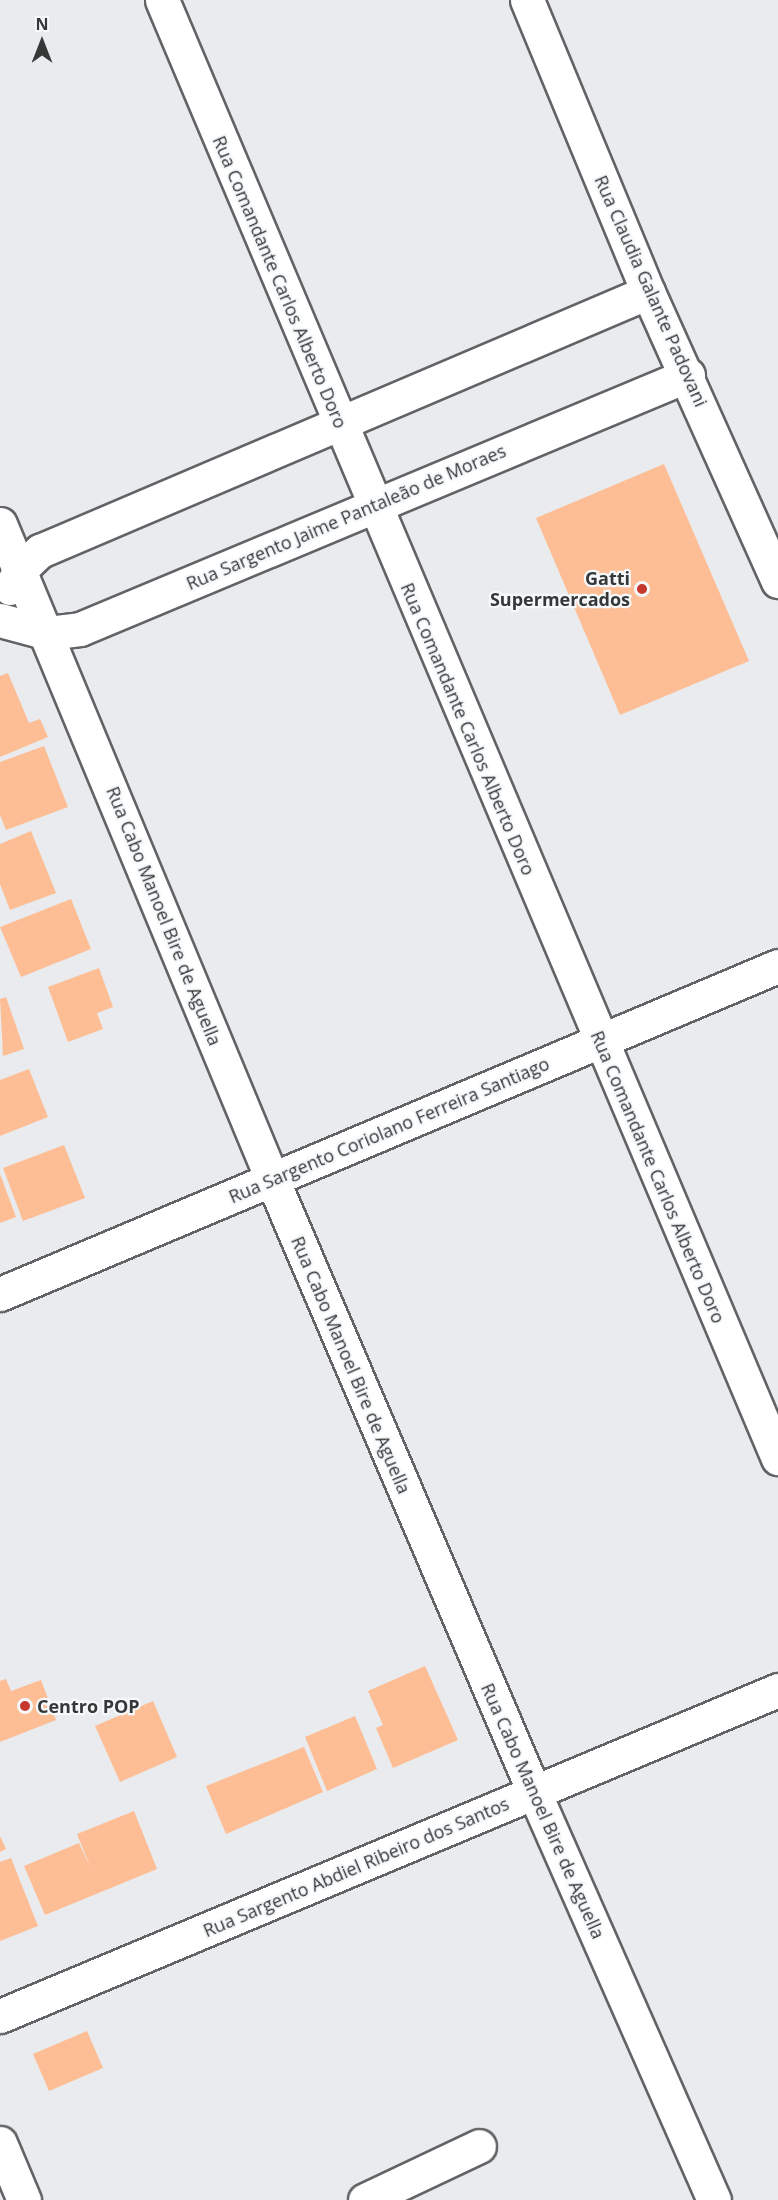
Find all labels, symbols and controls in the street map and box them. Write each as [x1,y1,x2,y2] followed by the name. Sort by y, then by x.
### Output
[12,12,72,72] north arrow
[35,13,49,35] text: N
[208,132,352,432] street label: Rua Comandante Carlos Alberto Doro
[590,172,712,410] street label: Rua Claudia Galante Padovani
[183,440,509,594] street label: Rua Sargento Jaime Pantaleão de Moraes
[490,568,630,610] place label: Gatti Supermercados
[396,579,540,879] street label: Rua Comandante Carlos Alberto Doro
[635,582,649,596] marker: Gatti Supermercados
[102,783,226,1049] street label: Rua Cabo Manoel Bire de Aguella
[586,1027,730,1327] street label: Rua Comandante Carlos Alberto Doro
[225,1052,553,1208] street label: Rua Sargento Coriolano Ferreira Santiago
[287,1233,415,1497] street label: Rua Cabo Manoel Bire de Aguella
[477,1680,609,1942] street label: Rua Cabo Manoel Bire de Aguella
[37,1695,140,1717] place label: Centro POP
[18,1699,32,1713] marker: Centro POP
[200,1793,512,1941] street label: Rua Sargento Abdiel Ribeiro dos Santos

